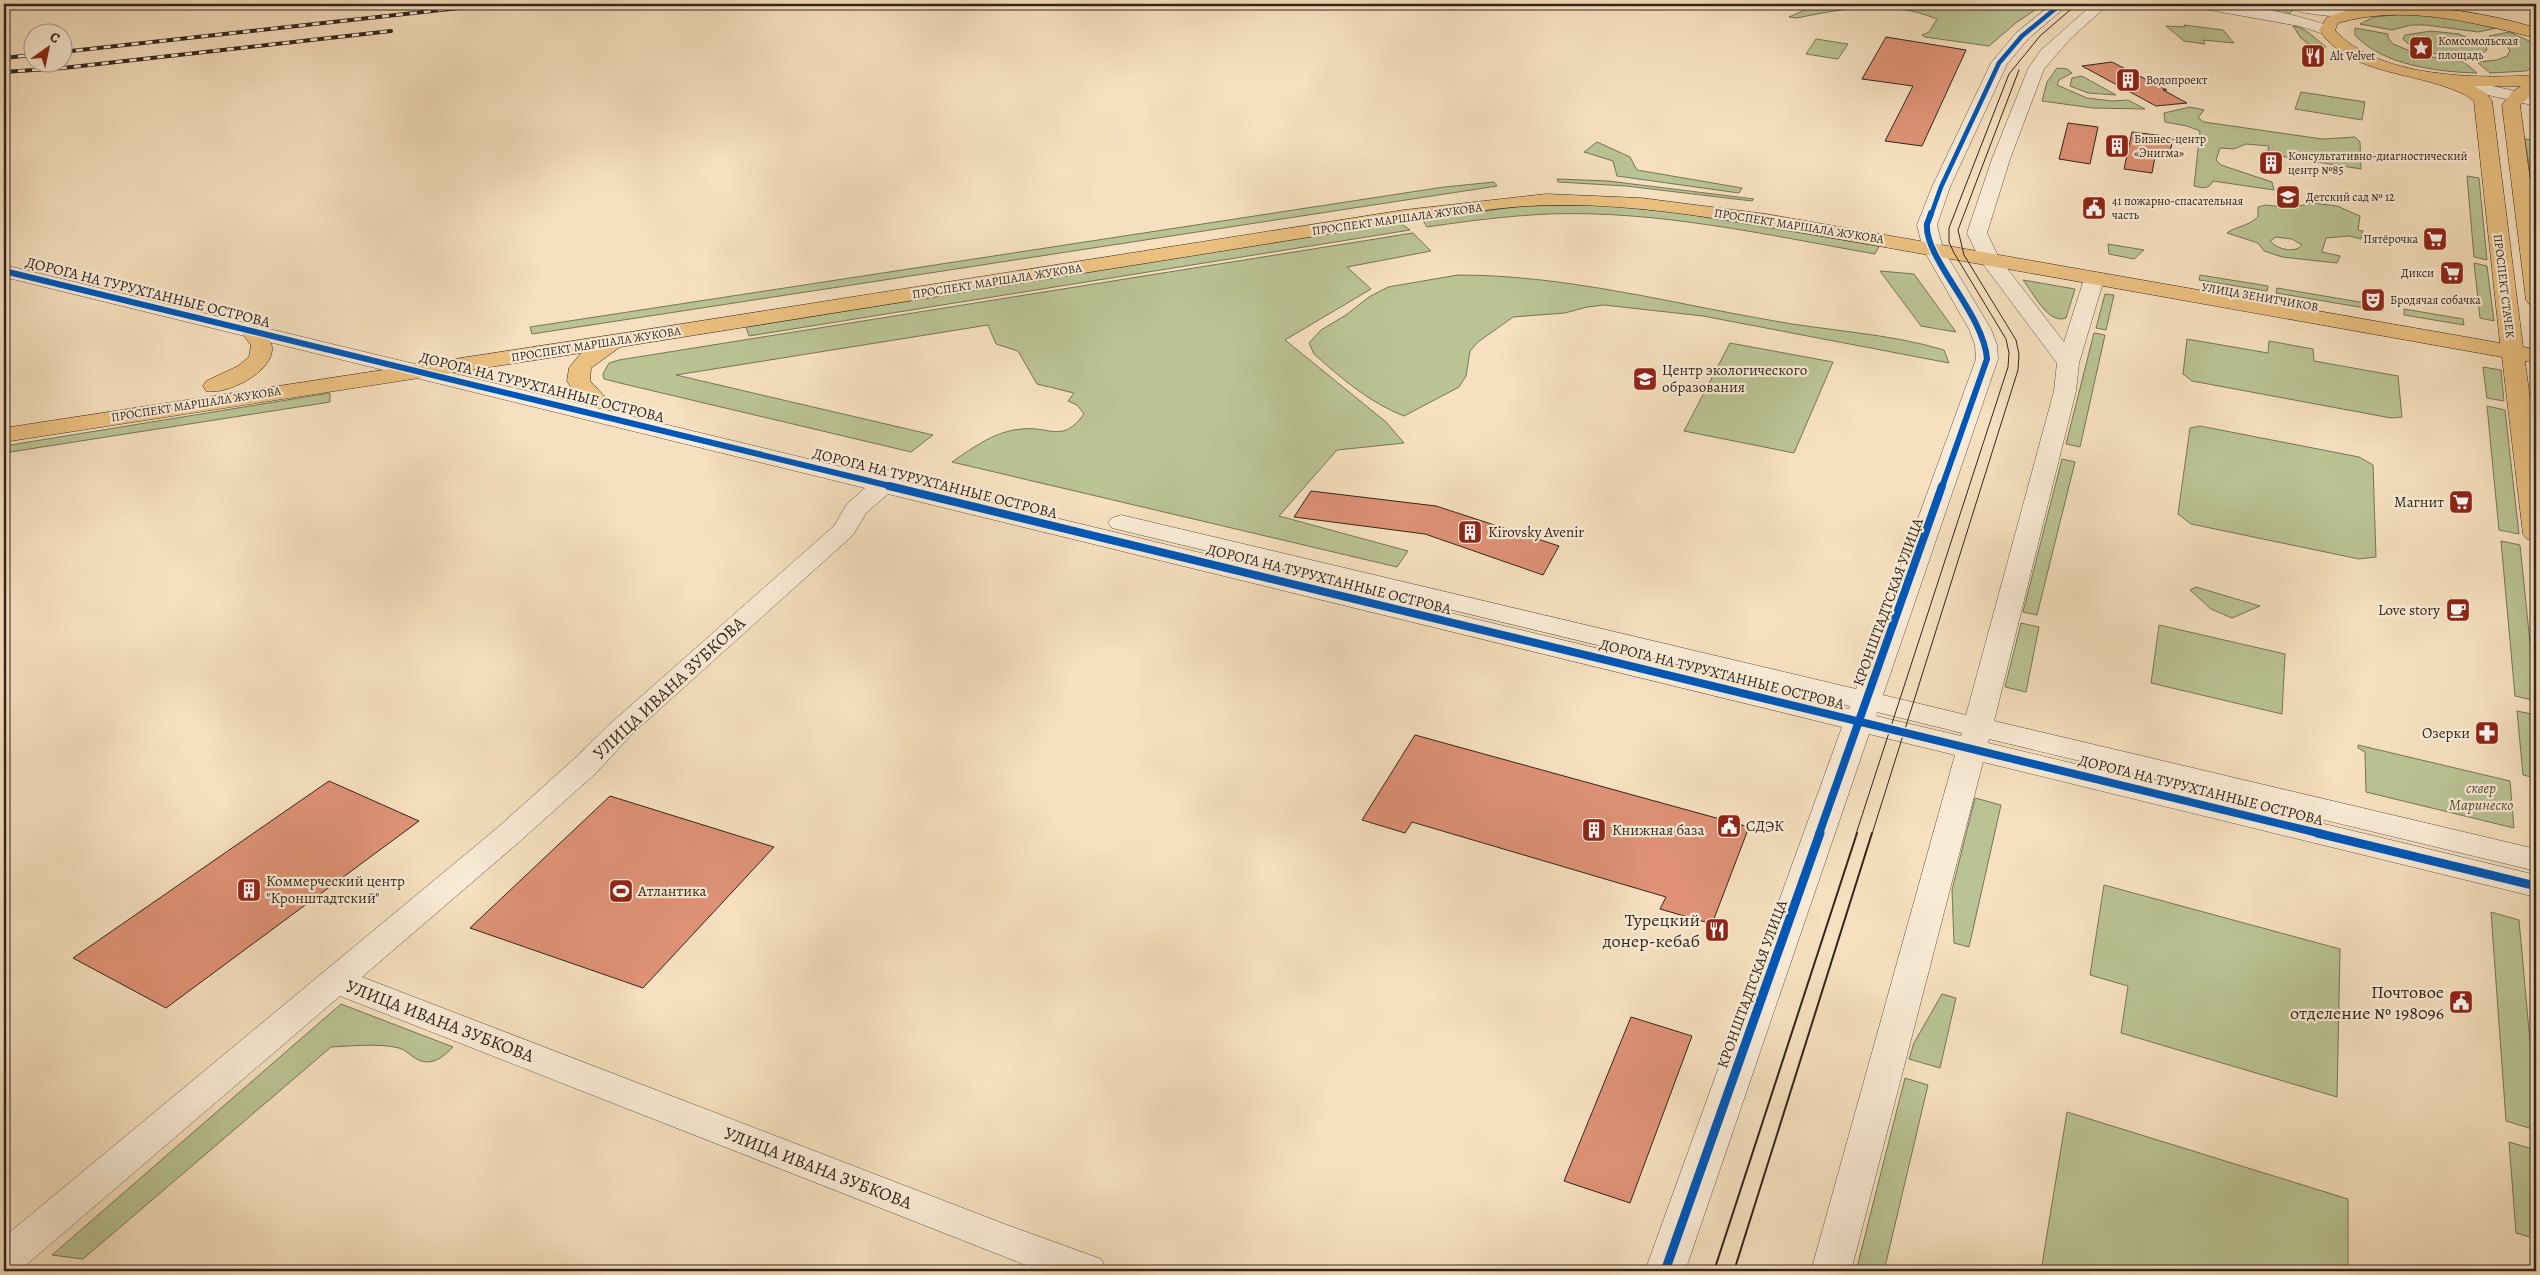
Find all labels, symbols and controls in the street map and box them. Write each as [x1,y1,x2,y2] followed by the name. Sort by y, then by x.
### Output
[22,22,72,72] north arrow
[46,27,64,48] text: С
[2438,33,2519,63] place label: Комсомольская площадь
[2408,35,2434,61] place icon: Комсомольская площадь
[2300,43,2326,69] restaurant icon: Alt Velvet
[2329,48,2375,64] place label: Alt Velvet
[2115,67,2141,93] building icon: Водопроект
[2146,72,2208,88] place label: Водопроект
[2134,131,2206,161] place label: Бизнес-центр «Энигма»
[2104,133,2130,159] building icon: Бизнес-центр «Энигма»
[2288,148,2468,178] place label: Консультативно-диагностический центр №85
[2258,150,2284,176] building icon: Консультативно-диагностический центр №85
[2275,184,2301,210] school or university icon: Детский сад № 12
[2306,189,2395,205] place label: Детский сад № 12
[2112,193,2243,223] place label: 41 пожарно-спасательная часть
[2081,195,2107,221] public building icon: 41 пожарно-спасательная часть
[1311,199,1484,239] street label: ПРОСПЕКТ МАРШАЛА ЖУКОВА
[1713,205,1886,247] street label: ПРОСПЕКТ МАРШАЛА ЖУКОВА
[2422,226,2448,252] supermarket icon: Пятёрочка
[2363,231,2418,247] place label: Пятёрочка
[2490,233,2518,339] street label: ПРОСПЕКТ СТАЧЕК
[24,252,273,332] street label: ДОРОГА НА ТУРУХТАННЫЕ ОСТРОВА
[911,260,1084,302] street label: ПРОСПЕКТ МАРШАЛА ЖУКОВА
[2439,260,2465,286] supermarket icon: Дикси
[2401,265,2434,281] place label: Дикси
[2200,279,2320,315] street label: УЛИЦА ЗЕНИТЧИКОВ
[2360,287,2386,313] theatre icon: Бродячая собачка
[2390,292,2481,308] place label: Бродячая собачка
[510,323,683,365] street label: ПРОСПЕКТ МАРШАЛА ЖУКОВА
[418,347,667,427] street label: ДОРОГА НА ТУРУХТАННЫЕ ОСТРОВА
[1662,360,1807,397] place label: Центр экологического образования
[1632,366,1658,392] school or university icon: Центр экологического образования
[110,383,283,425] street label: ПРОСПЕКТ МАРШАЛА ЖУКОВА
[811,443,1060,523] street label: ДОРОГА НА ТУРУХТАННЫЕ ОСТРОВА
[2448,489,2474,515] supermarket icon: Магнит
[2394,492,2444,512] place label: Магнит
[1848,515,1928,689] street label: КРОНШТАДТСКАЯ УЛИЦА
[1457,519,1483,545] building icon: Kirovsky Avenir
[1488,522,1584,542] place label: Kirovsky Avenir
[1205,539,1454,619] street label: ДОРОГА НА ТУРУХТАННЫЕ ОСТРОВА
[2445,597,2471,623] cafe icon: Love story
[2378,600,2440,620] place label: Love story
[588,611,751,765] street label: УЛИЦА ИВАНА ЗУБКОВА
[1598,634,1847,714] street label: ДОРОГА НА ТУРУХТАННЫЕ ОСТРОВА
[2474,720,2500,746] pharmacy icon: Озерки
[2422,723,2470,743] place label: Озерки
[2077,750,2326,830] street label: ДОРОГА НА ТУРУХТАННЫЕ ОСТРОВА
[2449,778,2513,815] park label: сквер Маринеско
[1716,813,1742,839] public building icon: СДЭК
[1746,816,1784,836] place label: СДЭК
[1581,817,1607,843] building icon: Книжная база
[1612,820,1704,840] place label: Книжная база
[266,871,405,908] place label: Коммерческий центр "Кронштадтский"
[236,877,262,903] building icon: Коммерческий центр "Кронштадтский"
[608,878,634,904] sports icon: Атлантика
[637,881,706,901] place label: Атлантика
[1712,897,1792,1071] street label: КРОНШТАДТСКАЯ УЛИЦА
[1602,908,1700,953] place label: Турецкий донер-кебаб
[1704,917,1730,943] restaurant icon: Турецкий донер-кебаб
[343,974,538,1068] street label: УЛИЦА ИВАНА ЗУБКОВА
[2290,980,2444,1025] place label: Почтовое отделение № 198096
[2448,989,2474,1015] public building icon: Почтовое отделение № 198096
[721,1121,916,1215] street label: УЛИЦА ИВАНА ЗУБКОВА

